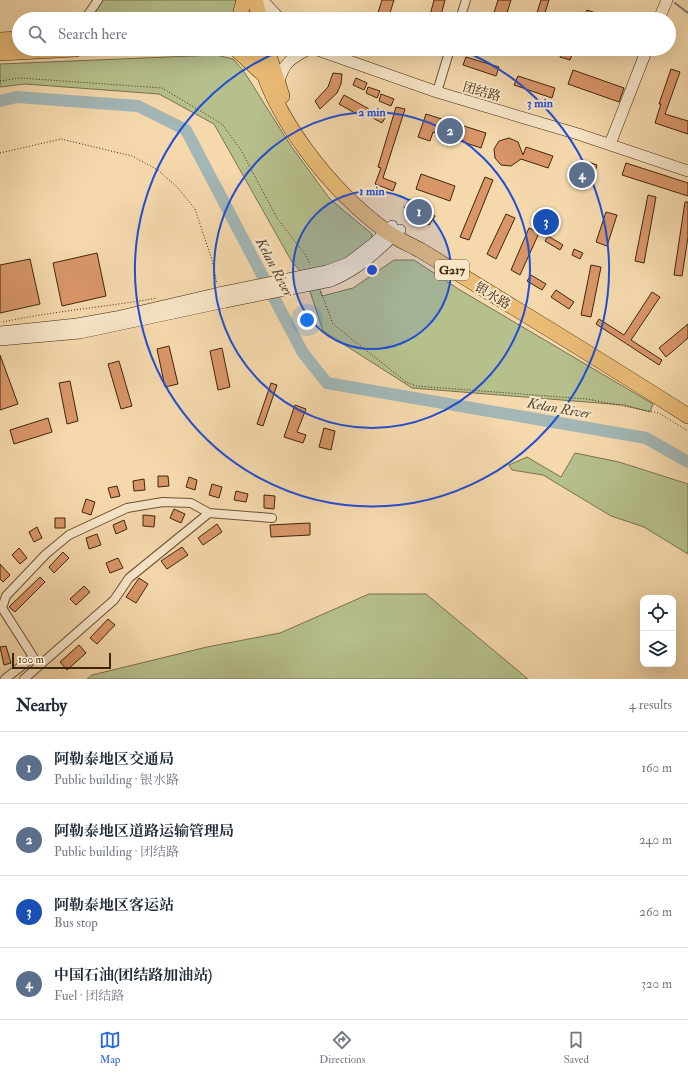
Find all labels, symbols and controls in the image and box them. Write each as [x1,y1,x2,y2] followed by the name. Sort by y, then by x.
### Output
[12,12,676,56] search box
[26,23,48,45] icon: search
[58,25,127,44] text: Search here
[461,79,503,105] street label: 团结路
[527,96,554,111] text: 3 min
[358,105,386,120] text: 2 min
[437,116,463,146] pin: 2
[569,160,595,190] pin: 4
[359,184,386,199] text: 1 min
[406,197,432,227] pin: 1
[533,207,559,237] pin: 3
[251,234,298,300] water label: Kelan River
[435,260,469,280] road number: G217
[365,263,379,277] centre of rings
[472,279,513,313] street label: 银水路
[297,310,317,330] your location
[525,394,593,423] water label: Kelan River
[640,595,676,667] map controls
[640,595,676,631] button: locate
[640,631,676,667] button: layers
[12,651,111,670] scale bar
[18,653,44,666] text: 100 m
[16,695,67,716] text: Nearby
[629,697,672,713] text: 4 results
[54,750,174,769] text: 阿勒泰地区交通局
[27,760,31,776] text: 1
[641,760,672,776] text: 160 m
[54,772,179,788] text: Public building · 银水路
[54,822,234,841] text: 阿勒泰地区道路运输管理局
[26,832,32,848] text: 2
[639,832,672,848] text: 240 m
[54,844,179,860] text: Public building · 团结路
[54,896,174,915] text: 阿勒泰地区客运站
[27,904,32,920] text: 3
[639,904,672,920] text: 260 m
[54,915,98,931] text: Bus stop
[54,966,212,985] text: 中国石油(团结路加油站)
[25,976,33,992] text: 4
[641,976,672,992] text: 320 m
[54,988,124,1004] text: Fuel · 团结路
[99,1029,121,1066] tab: Map
[319,1029,366,1066] tab: Directions
[564,1029,589,1066] tab: Saved

